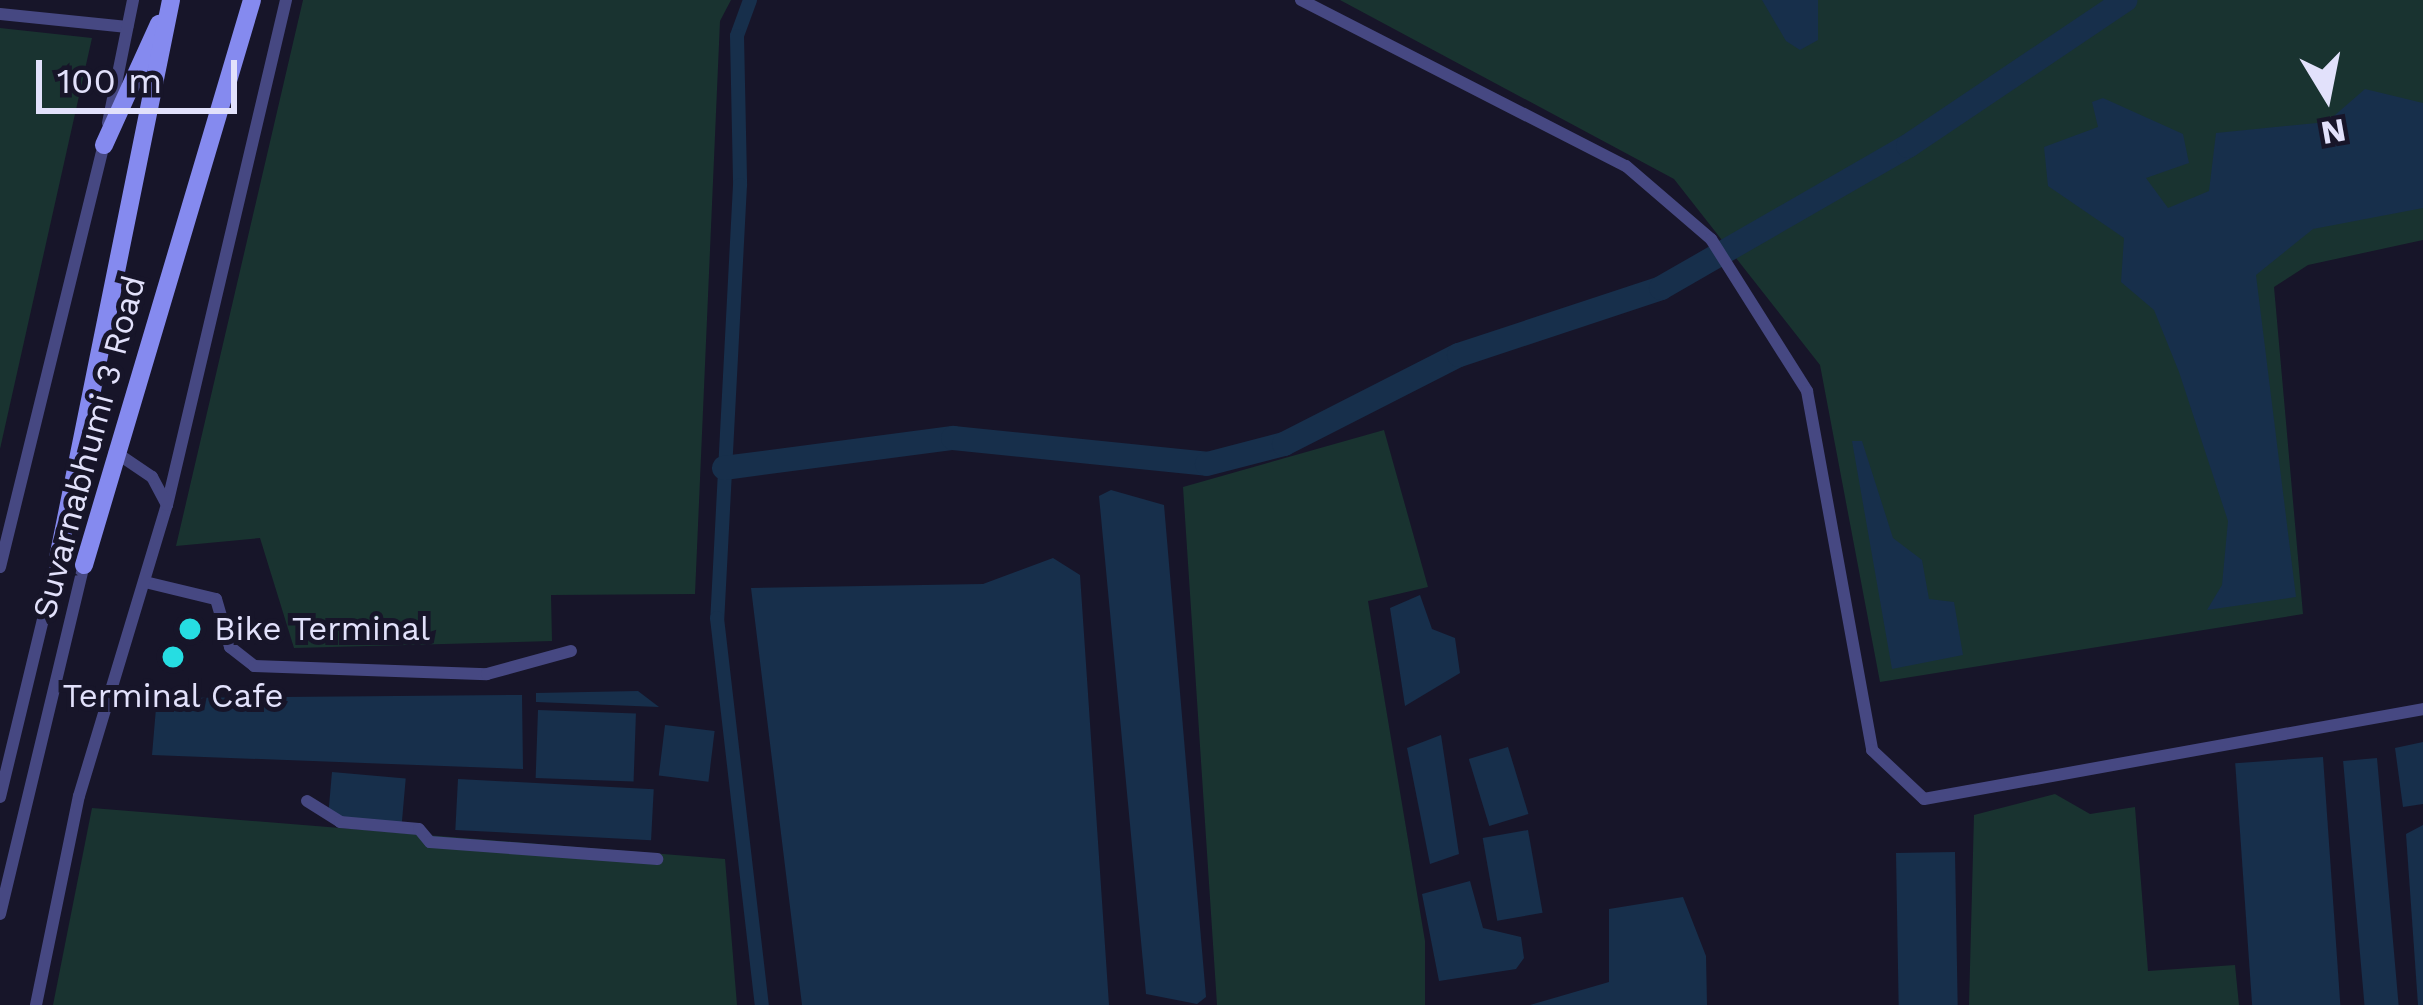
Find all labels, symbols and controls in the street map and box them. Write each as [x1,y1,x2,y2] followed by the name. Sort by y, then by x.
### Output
[42,36,243,110] scale bar
[2267,36,2387,156] north arrow
[57,60,162,102] text: 100 m
[2318,111,2349,153] text: N
[24,271,154,623] street label: Suvarnabhumi 3 Road
[214,609,431,649] place label: Bike Terminal
[177,616,203,642] marker: Bike Terminal
[160,644,186,670] marker: Terminal Cafe
[62,676,284,716] place label: Terminal Cafe

